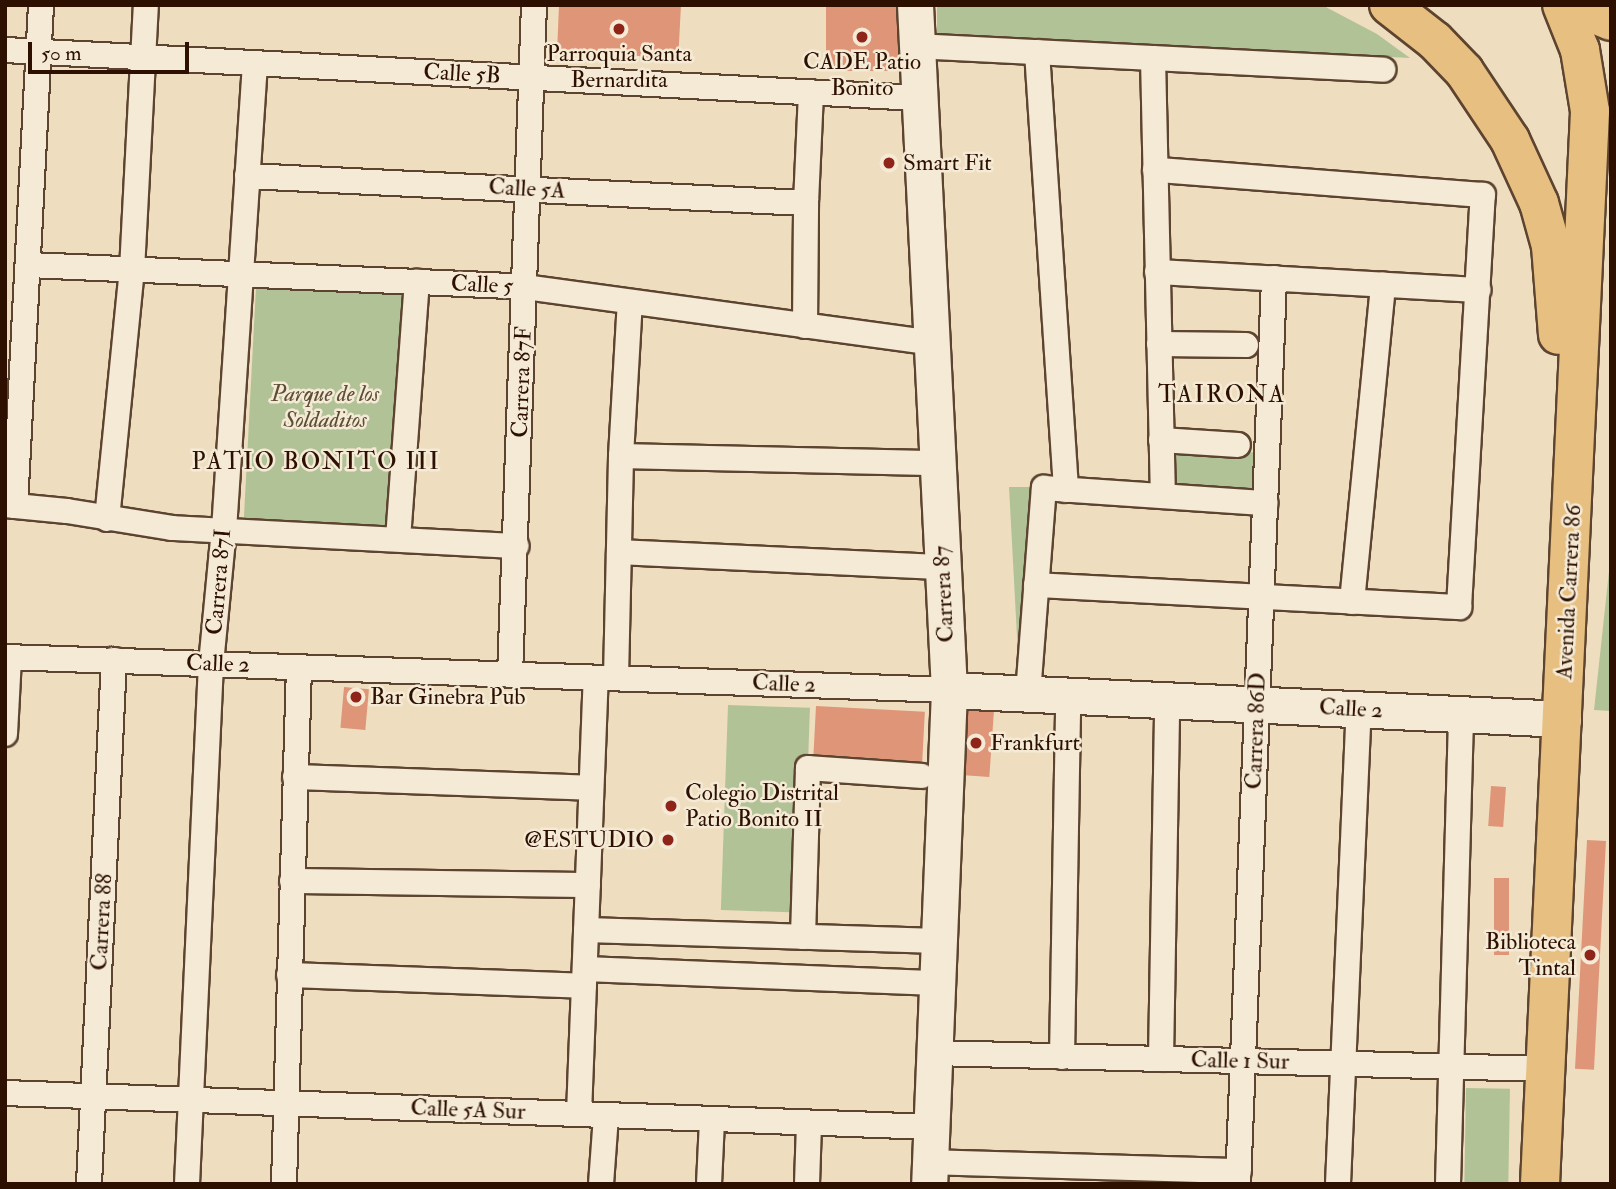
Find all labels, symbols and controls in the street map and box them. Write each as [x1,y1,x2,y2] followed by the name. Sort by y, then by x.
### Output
[611,21,627,37] marker: Parroquia Santa Bernardita
[32,28,192,72] scale bar
[854,29,870,45] marker: CADE Patio Bonito
[41,40,82,67] text: 50 m
[546,40,692,94] place label: Parroquia Santa Bernardita
[803,48,921,102] place label: CADE Patio Bonito
[423,58,501,90] street label: Calle 5B
[903,149,992,177] place label: Smart Fit
[881,155,897,171] marker: Smart Fit
[488,173,566,205] street label: Calle 5A
[450,270,514,300] street label: Calle 5
[506,326,538,438] street label: Carrera 87F
[271,380,379,434] park label: Parque de los Soldaditos
[1159,381,1285,409] district label: TAIRONA
[193,448,439,476] district label: PATIO BONITO III
[1551,504,1587,680] street label: Avenida Carrera 86
[201,528,237,636] street label: Carrera 87I
[928,545,960,643] street label: Carrera 87
[186,649,250,679] street label: Calle 2
[752,669,816,699] street label: Calle 2
[1240,672,1272,790] street label: Carrera 86D
[370,683,525,711] place label: Bar Ginebra Pub
[348,689,364,705] marker: Bar Ginebra Pub
[1318,694,1384,724] street label: Calle 2
[990,729,1080,757] place label: Frankfurt
[968,735,984,751] marker: Frankfurt
[685,779,839,833] place label: Colegio Distrital Patio Bonito II
[663,798,679,814] marker: Colegio Distrital Patio Bonito II
[524,826,654,854] place label: @ESTUDIO
[660,832,676,848] marker: @ESTUDIO
[86,873,118,971] street label: Carrera 88
[1485,928,1576,982] place label: Biblioteca Tintal
[1582,947,1598,963] marker: Biblioteca Tintal
[1190,1046,1290,1076] street label: Calle 1 Sur
[410,1094,526,1126] street label: Calle 5A Sur

